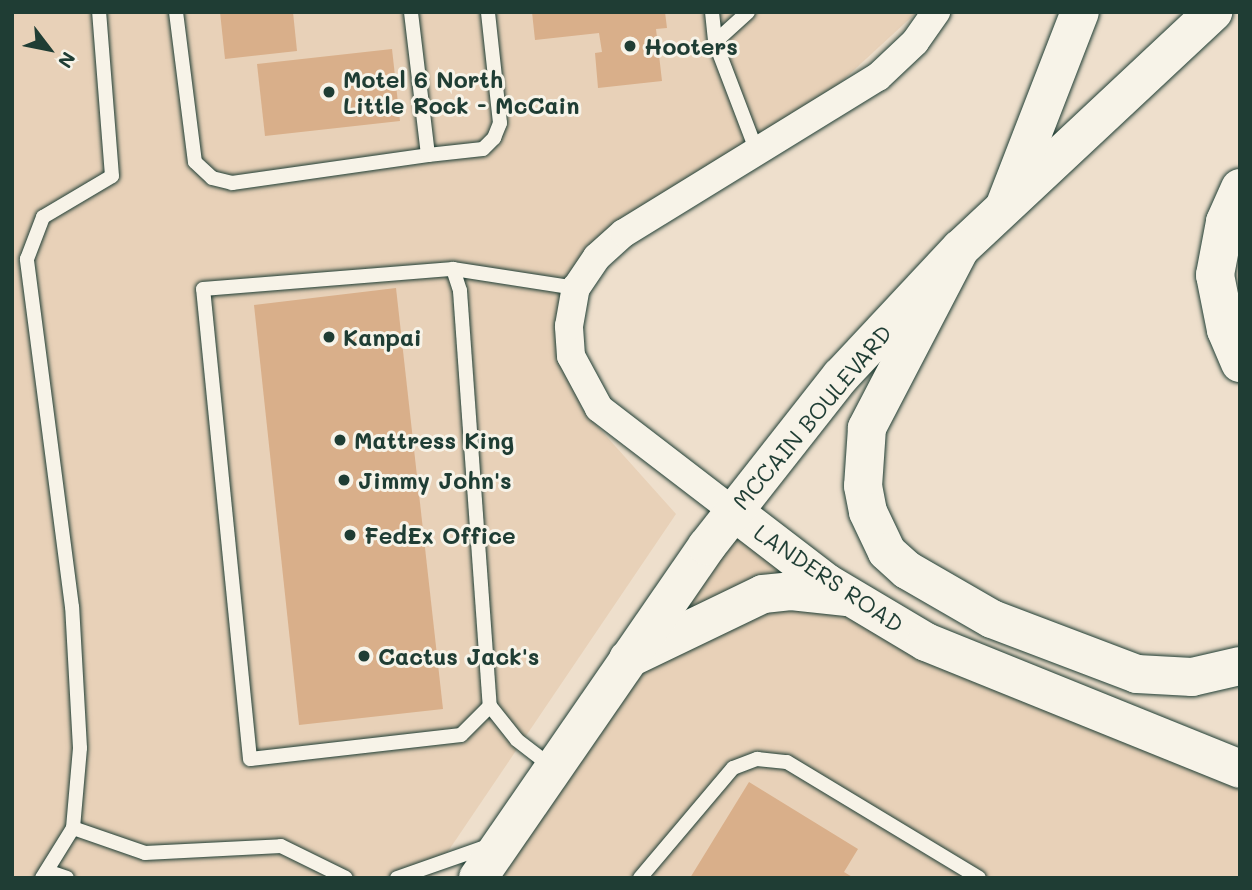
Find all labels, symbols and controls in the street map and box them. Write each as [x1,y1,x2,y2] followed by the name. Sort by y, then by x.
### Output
[14,14,84,84] north arrow
[644,32,738,60] place label: Hooters
[622,38,638,54] marker: Hooters
[53,48,82,73] text: N
[343,65,580,119] place label: Motel 6 North Little Rock - McCain
[321,84,337,100] marker: Motel 6 North Little Rock - McCain
[727,319,897,515] street label: MCCAIN BOULEVARD
[343,323,422,351] place label: Kanpai
[321,329,337,345] marker: Kanpai
[354,426,514,454] place label: Mattress King
[332,432,348,448] marker: Mattress King
[358,466,512,494] place label: Jimmy John's
[336,472,352,488] marker: Jimmy John's
[749,518,909,638] street label: LANDERS ROAD
[364,521,516,549] place label: FedEx Office
[342,527,358,543] marker: FedEx Office
[378,642,539,670] place label: Cactus Jack's
[356,648,372,664] marker: Cactus Jack's

